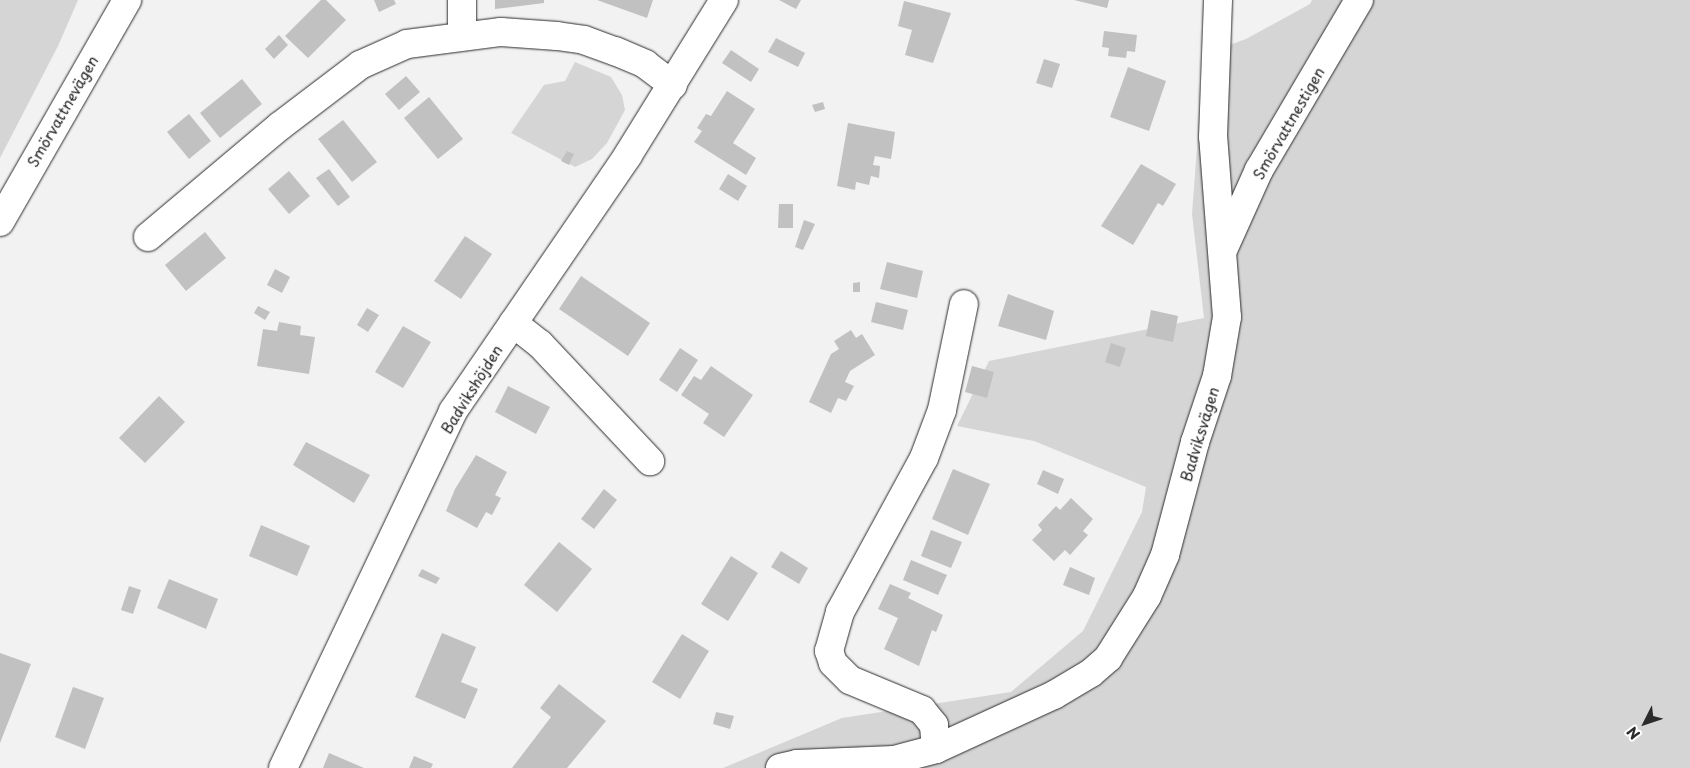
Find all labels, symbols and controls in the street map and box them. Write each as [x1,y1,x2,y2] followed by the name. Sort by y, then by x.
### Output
[23,52,101,170] street label: Smörvattnevägen
[1249,64,1327,182] street label: Smörvattnestigen
[437,341,505,437] street label: Badvikshöjden
[1176,384,1222,484] street label: Badviksvägen
[1620,698,1670,748] north arrow
[1622,722,1645,744] text: N

